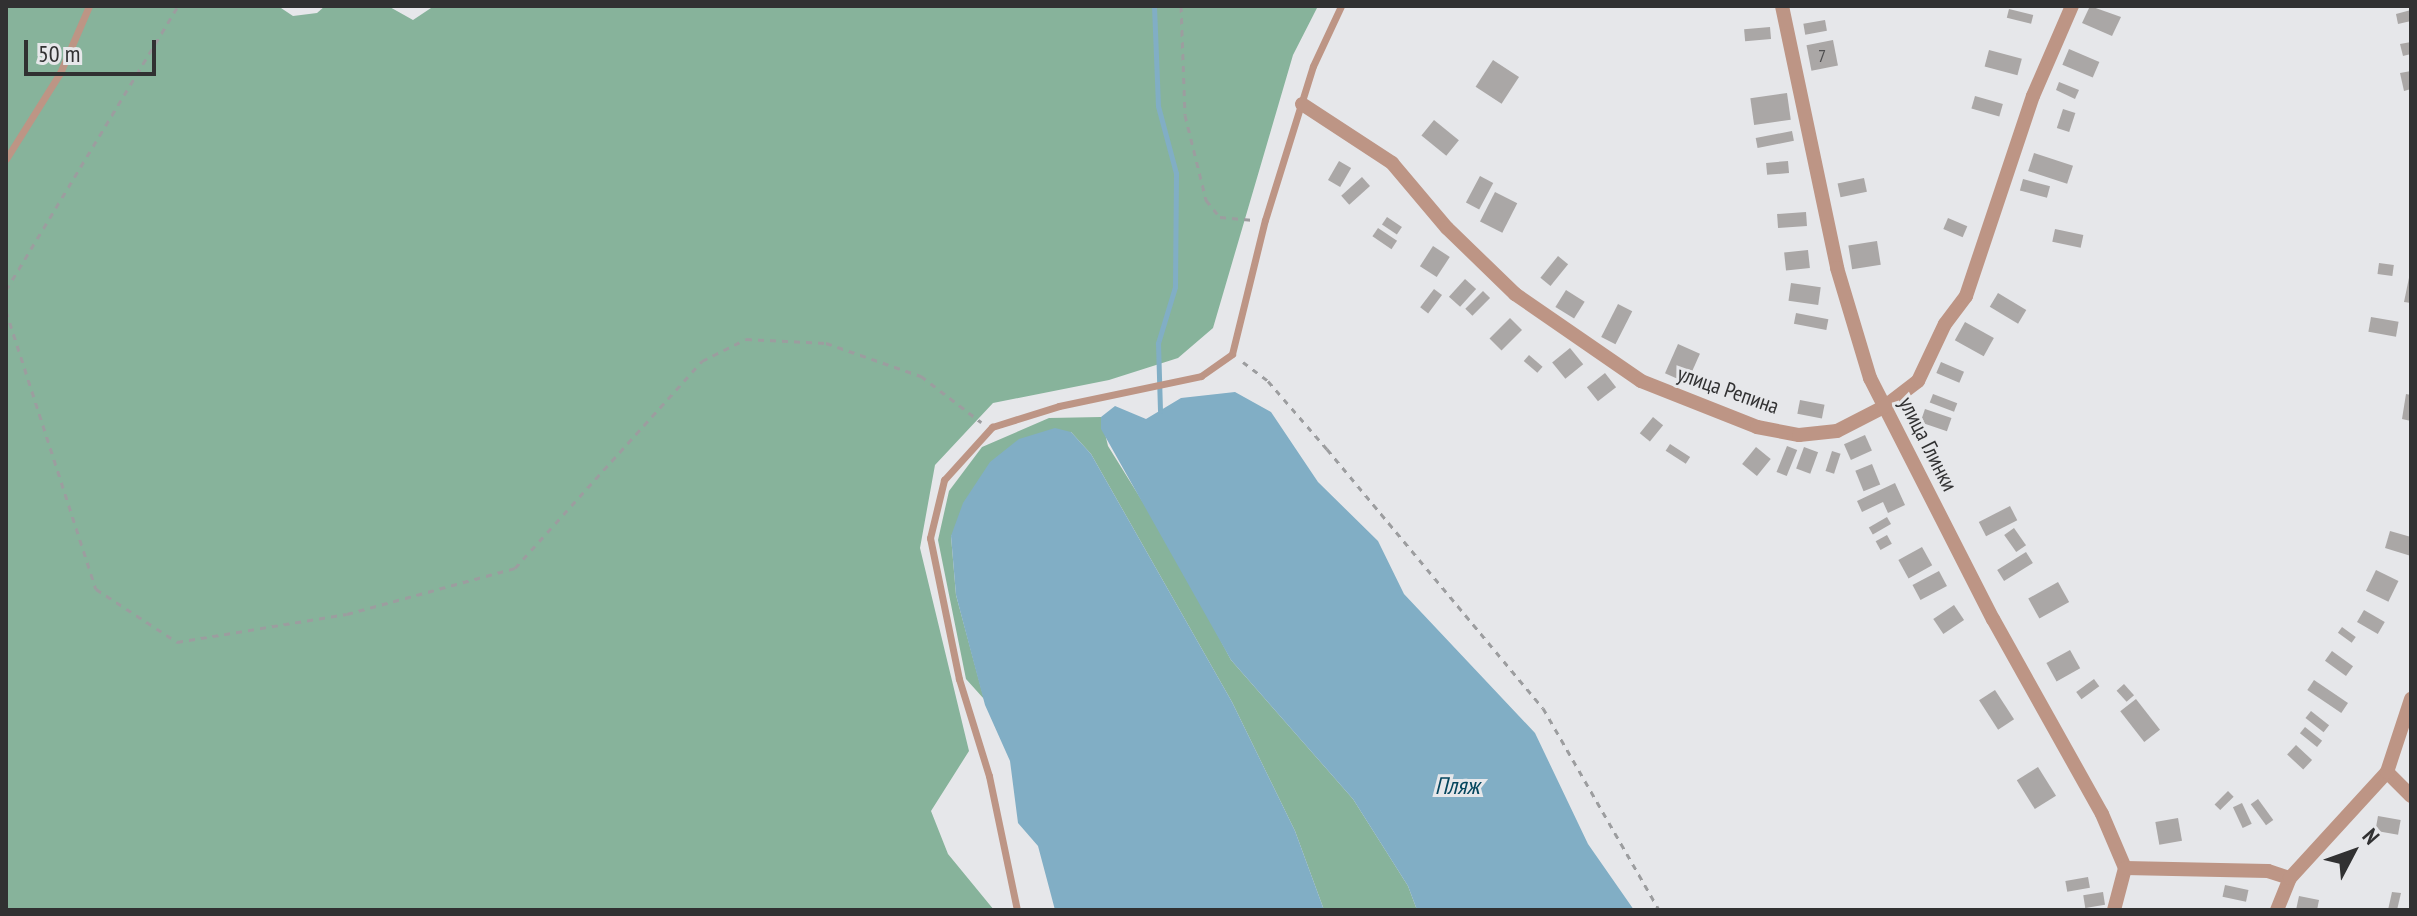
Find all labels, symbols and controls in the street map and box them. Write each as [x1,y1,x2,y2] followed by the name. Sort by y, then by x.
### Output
[28,24,160,74] scale bar
[38,38,80,69] text: 50 m
[1818,45,1826,67] house number: 7
[1674,360,1782,420] street label: улица Репина
[1893,393,1963,495] street label: улица Глинки
[1435,772,1479,800] water label: Пляж
[2313,812,2393,892] north arrow
[2357,823,2386,850] text: N

